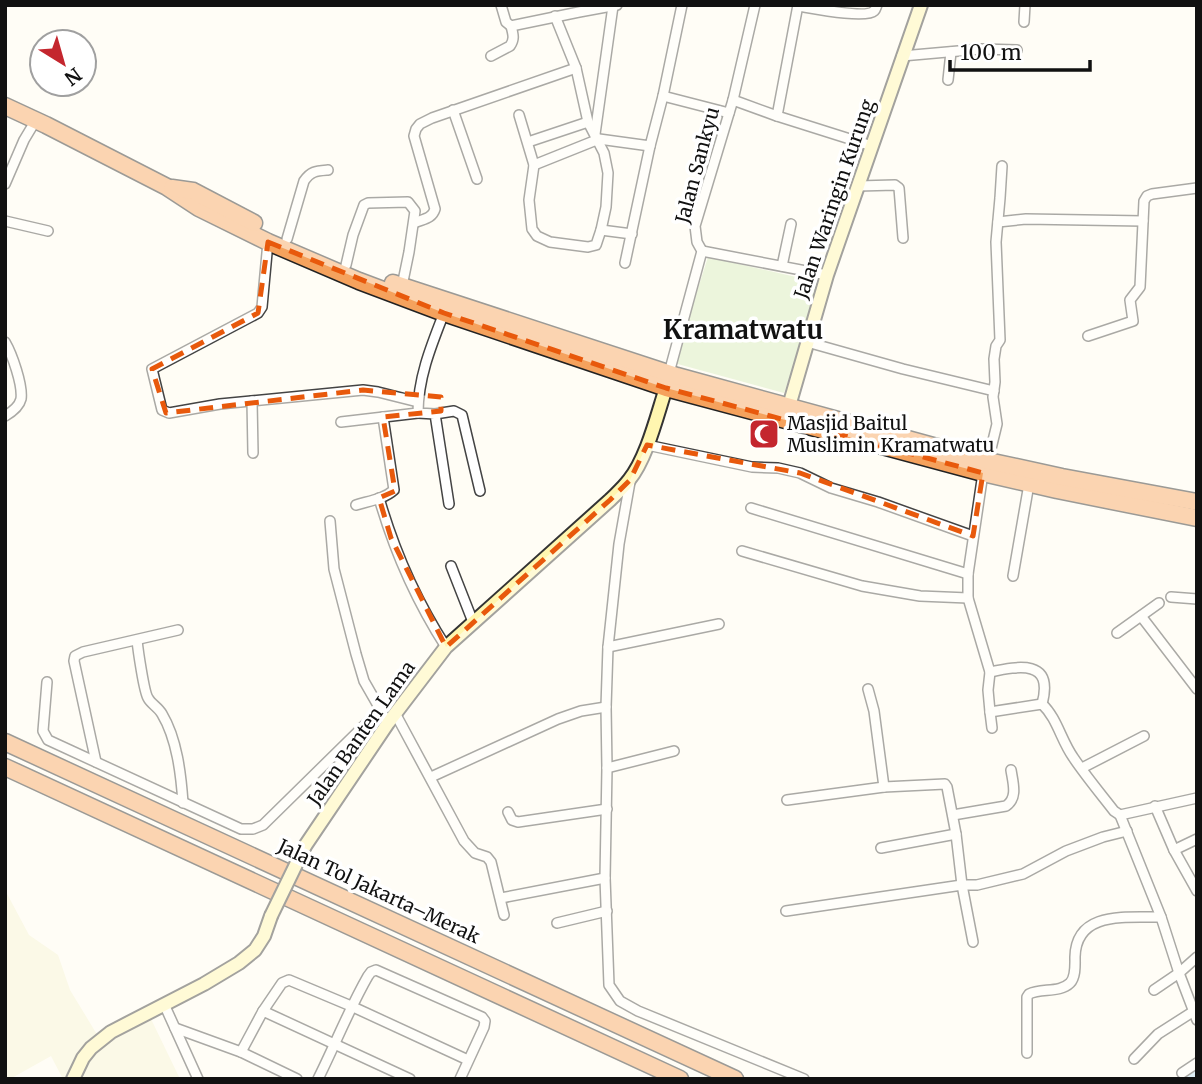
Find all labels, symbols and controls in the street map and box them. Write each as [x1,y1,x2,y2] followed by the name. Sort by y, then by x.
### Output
[28,28,98,98] north arrow
[950,28,1090,72] scale bar
[960,39,1022,66] text: 100 m
[60,62,86,91] text: N
[788,96,880,303] street label: Jalan Waringin Kurung
[670,104,724,227] street label: Jalan Sankyu
[663,313,823,346] district label: Kramatwatu
[787,411,995,457] place label: Masjid Baitul Muslimin Kramatwatu
[747,417,781,451] mosque icon: Masjid Baitul Muslimin Kramatwatu
[301,656,420,811] street label: Jalan Banten Lama
[273,833,484,948] street label: Jalan Tol Jakarta–Merak

